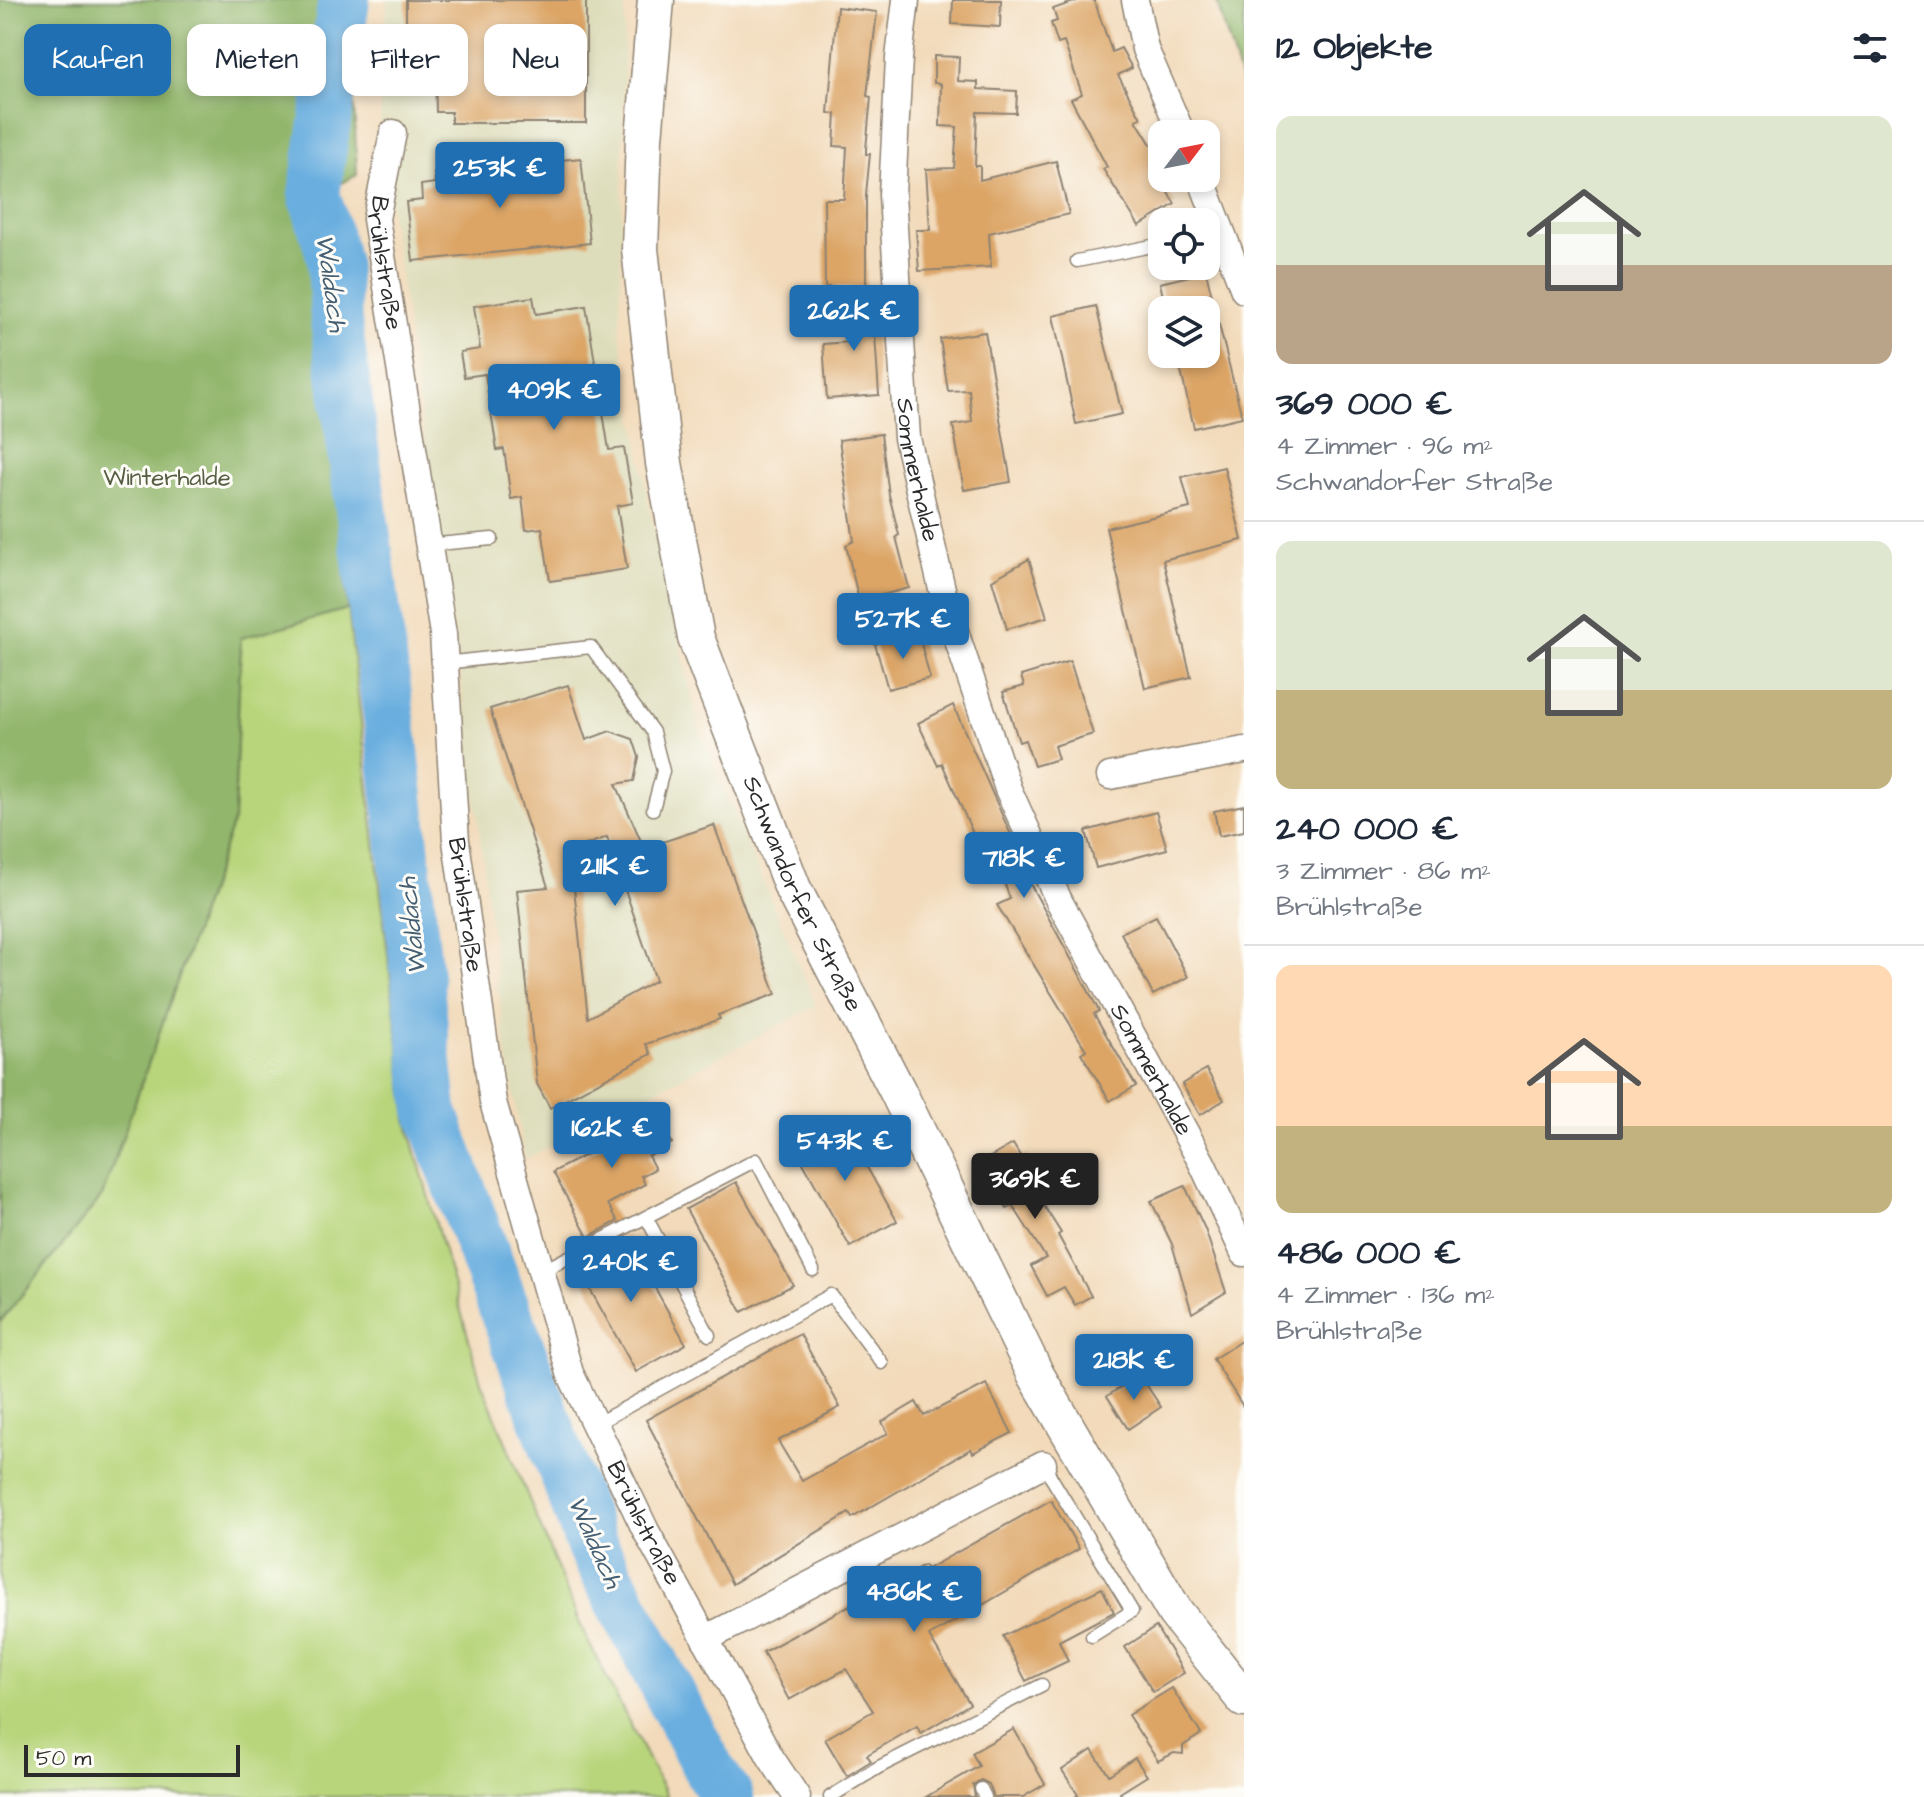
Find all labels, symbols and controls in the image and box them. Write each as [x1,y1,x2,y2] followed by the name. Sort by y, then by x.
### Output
[24,24,171,96] chip: Kaufen
[187,24,326,96] chip: Mieten
[342,24,468,96] chip: Filter
[484,24,587,96] chip: Neu
[1276,24,1433,72] text: 12 Objekte
[1848,26,1892,70] icon: filters
[1148,120,1220,192] north arrow
[1148,120,1220,368] map controls
[435,142,565,210] pin: 253K €
[453,150,547,186] text: 253K €
[1512,168,1656,312] icon: home
[358,193,411,332] street label: Brühlstraße
[1148,208,1220,280] button: locate
[306,232,356,335] water label: Waldach
[789,285,919,353] pin: 262K €
[808,293,900,329] text: 262K €
[1148,296,1220,368] button: layers
[489,364,619,432] pin: 409K €
[506,372,602,408] text: 409K €
[1276,380,1453,428] text: 369 000 €
[888,397,947,545] street label: Sommerhalde
[1276,428,1493,464] text: 4 Zimmer · 96 m²
[103,461,231,495] park label: Winterhalde
[1276,464,1553,500] text: Schwandorfer Straße
[838,593,968,661] pin: 527K €
[1512,593,1656,737] icon: home
[855,601,951,637] text: 527K €
[734,771,871,1018] street label: Schwandorfer Straße
[1276,805,1459,853] text: 240 000 €
[959,832,1089,900] pin: 718K €
[439,835,491,974] street label: Brühlstraße
[550,840,680,908] pin: 211K €
[982,840,1066,876] text: 718K €
[581,848,649,884] text: 211K €
[1276,853,1491,889] text: 3 Zimmer · 86 m²
[389,874,435,976] water label: Waldach
[1276,889,1423,925] text: Brühlstraße
[1101,998,1201,1142] street label: Sommerhalde
[1512,1017,1656,1161] icon: home
[547,1102,677,1170] pin: 162K €
[571,1110,653,1146] text: 162K €
[780,1115,910,1183] pin: 543K €
[797,1123,893,1159] text: 543K €
[970,1153,1100,1221] pin: 369K €
[989,1161,1081,1197] text: 369K €
[1276,1229,1461,1277] text: 486 000 €
[566,1236,696,1304] pin: 240K €
[583,1244,679,1280] text: 240K €
[1276,1277,1495,1313] text: 4 Zimmer · 136 m²
[1276,1313,1423,1349] text: Brühlstraße
[1069,1334,1199,1402] pin: 218K €
[1093,1342,1175,1378] text: 218K €
[598,1455,690,1591] street label: Brühlstraße
[559,1490,632,1595] water label: Waldach
[849,1566,979,1634] pin: 486K €
[865,1574,963,1610] text: 486K €
[24,1741,240,1777] scale bar
[36,1743,91,1774] text: 50 m

